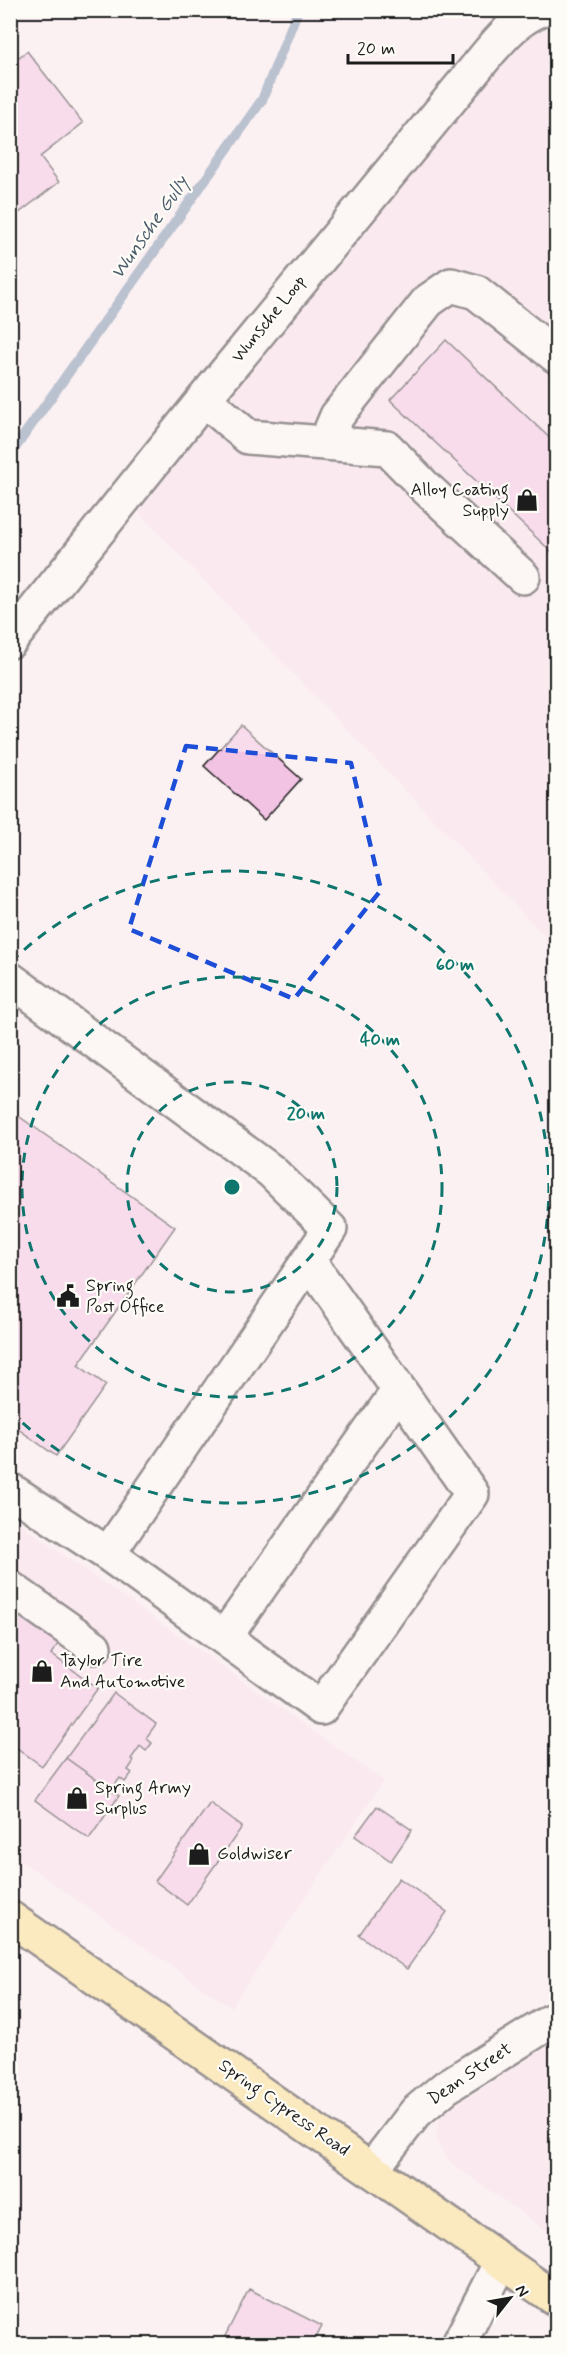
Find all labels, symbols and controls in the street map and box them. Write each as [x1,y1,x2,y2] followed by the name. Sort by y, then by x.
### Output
[348,27,453,65] scale bar
[357,37,395,61] text: 20 m
[105,170,196,285] water label: Wunsche Gully
[226,270,312,368] street label: Wunsche Loop
[410,478,509,523] place label: Alloy Coating Supply
[514,487,540,513] shop icon: Alloy Coating Supply
[436,953,474,977] text: 60 m
[360,1028,400,1052] text: 40 m
[287,1102,325,1126] text: 20 m
[222,1177,242,1197] centre of rings
[86,1274,165,1319] place label: Spring Post Office
[55,1283,81,1309] public building icon: Spring Post Office
[60,1649,186,1694] place label: Taylor Tire And Automotive
[29,1658,55,1684] shop icon: Taylor Tire And Automotive
[95,1776,191,1821] place label: Spring Army Surplus
[64,1785,90,1811] shop icon: Spring Army Surplus
[186,1841,212,1867] shop icon: Goldwiser
[217,1842,293,1866] place label: Goldwiser
[423,2037,517,2111] street label: Dean Street
[213,2054,354,2164] street label: Spring Cypress Road
[480,2268,540,2328] north arrow
[510,2281,533,2301] text: N

